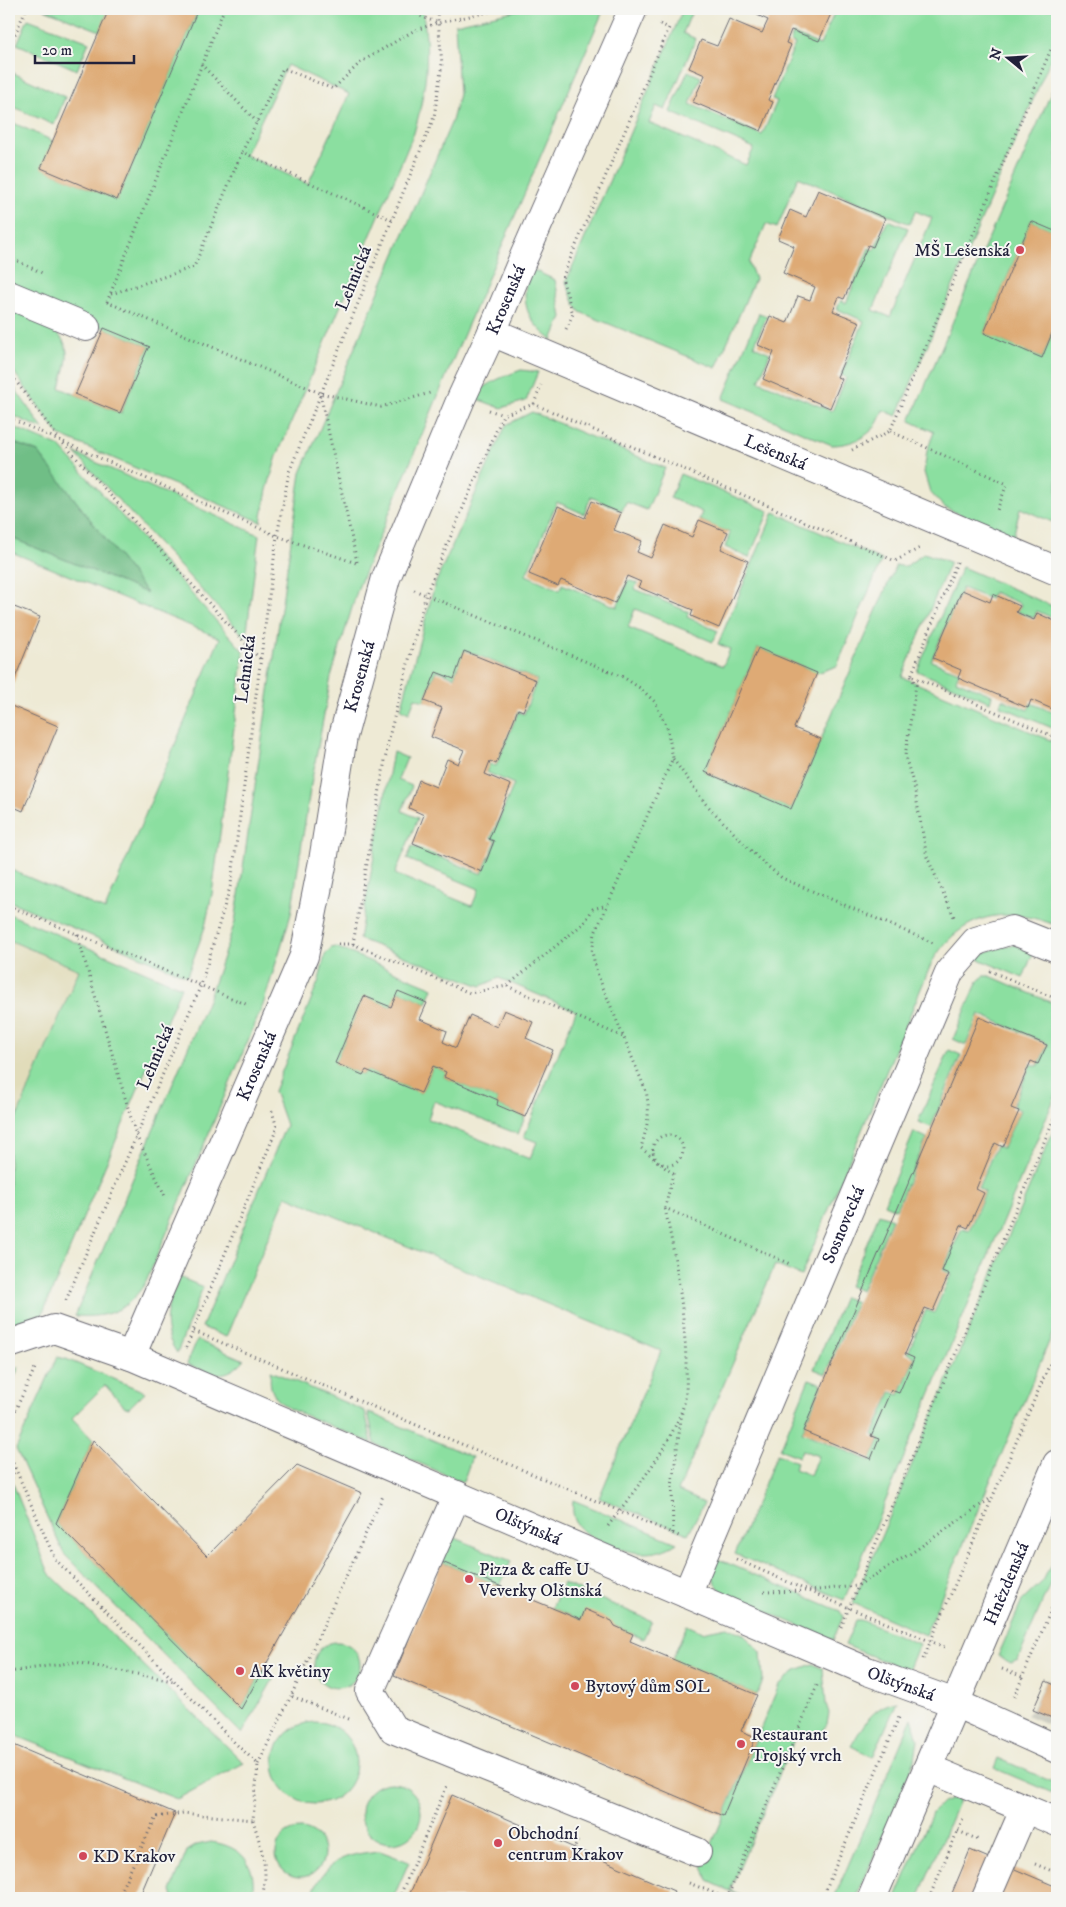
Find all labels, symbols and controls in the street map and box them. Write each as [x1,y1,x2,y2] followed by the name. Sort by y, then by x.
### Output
[35,32,134,64] scale bar
[984,32,1034,82] north arrow
[42,41,72,60] text: 20 m
[986,46,1007,63] text: N
[914,239,1010,262] place label: MŠ Lešenská
[331,242,377,314] street label: Lehnická
[1014,244,1026,256] marker: MŠ Lešenská
[482,262,531,338] street label: Krosenská
[741,430,810,476] street label: Lešenská
[231,634,261,704] street label: Lehnická
[340,638,381,715] street label: Krosenská
[132,1021,180,1093] street label: Lehnická
[233,1028,282,1105] street label: Krosenská
[818,1183,870,1267] street label: Sosnovecká
[491,1503,565,1551] street label: Olštýnská
[980,1539,1035,1629] street label: Hnězdenská
[478,1559,602,1602] place label: Pizza & caffe U Veverky Olštnská
[463,1573,475,1585] marker: Pizza & caffe U Veverky Olštnská
[250,1661,331,1683] place label: AK květiny
[864,1662,938,1707] street label: Olštýnská
[234,1665,246,1677] marker: AK květiny
[585,1676,710,1698] place label: Bytový dům SOL
[569,1680,581,1692] marker: Bytový dům SOL
[751,1724,842,1767] place label: Restaurant Trojský vrch
[735,1738,747,1750] marker: Restaurant Trojský vrch
[508,1823,624,1866] place label: Obchodní centrum Krakov
[492,1837,504,1849] marker: Obchodní centrum Krakov
[93,1846,175,1868] place label: KD Krakov
[77,1850,89,1862] marker: KD Krakov

